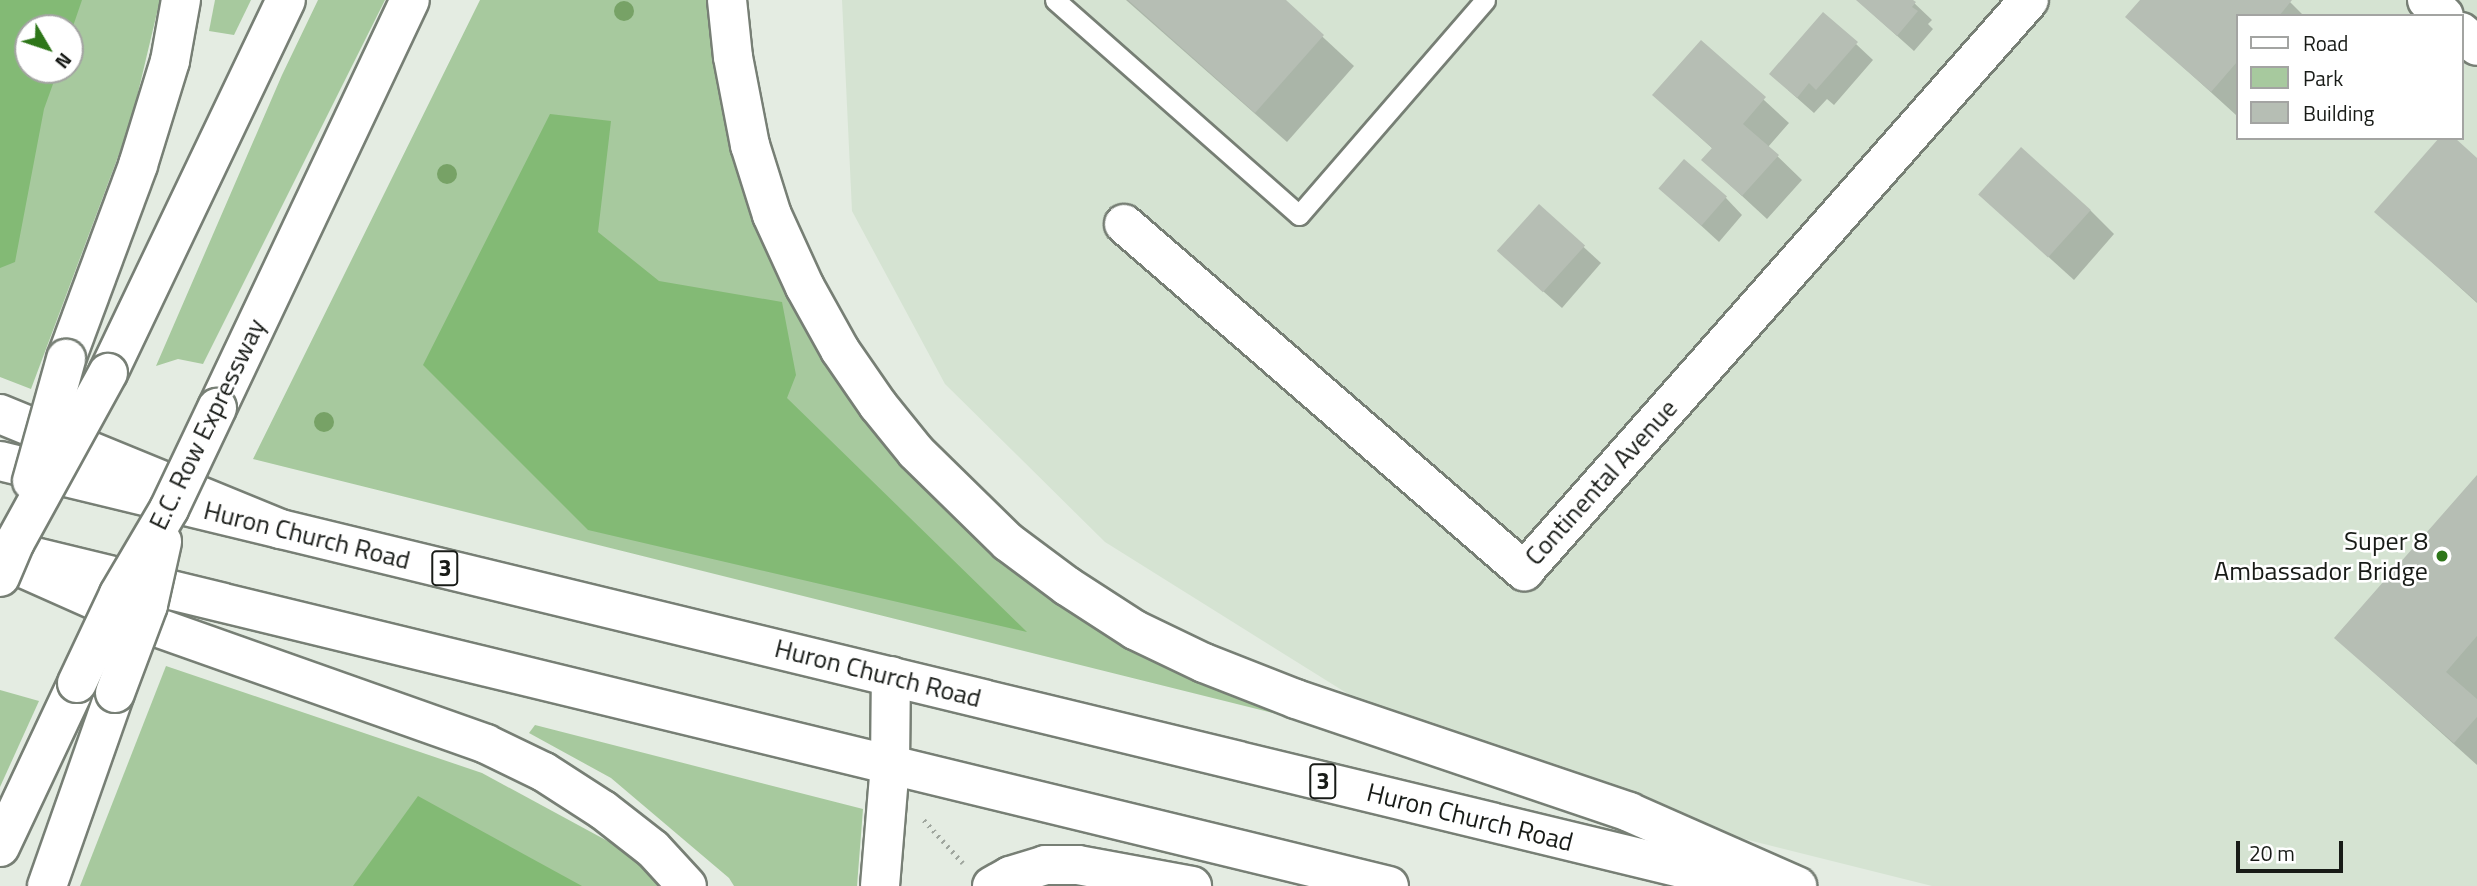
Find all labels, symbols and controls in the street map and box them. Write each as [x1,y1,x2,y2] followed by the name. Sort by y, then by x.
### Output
[14,14,84,84] north arrow
[2236,14,2463,140] legend
[2303,27,2348,59] text: Road
[49,47,80,76] text: N
[2303,62,2343,94] text: Park
[2303,97,2374,129] text: Building
[142,313,272,535] street label: E.C. Row Expressway
[1518,393,1684,571] street label: Continental Avenue
[201,494,413,576] street label: Huron Church Road
[2214,525,2428,586] place label: Super 8 Ambassador Bridge
[431,548,459,588] road number: 3
[2434,548,2450,564] marker: Super 8 Ambassador Bridge
[772,632,984,714] street label: Huron Church Road
[1309,760,1337,802] road number: 3
[1364,776,1576,858] street label: Huron Church Road
[2239,826,2346,870] scale bar
[2249,837,2295,869] text: 20 m

